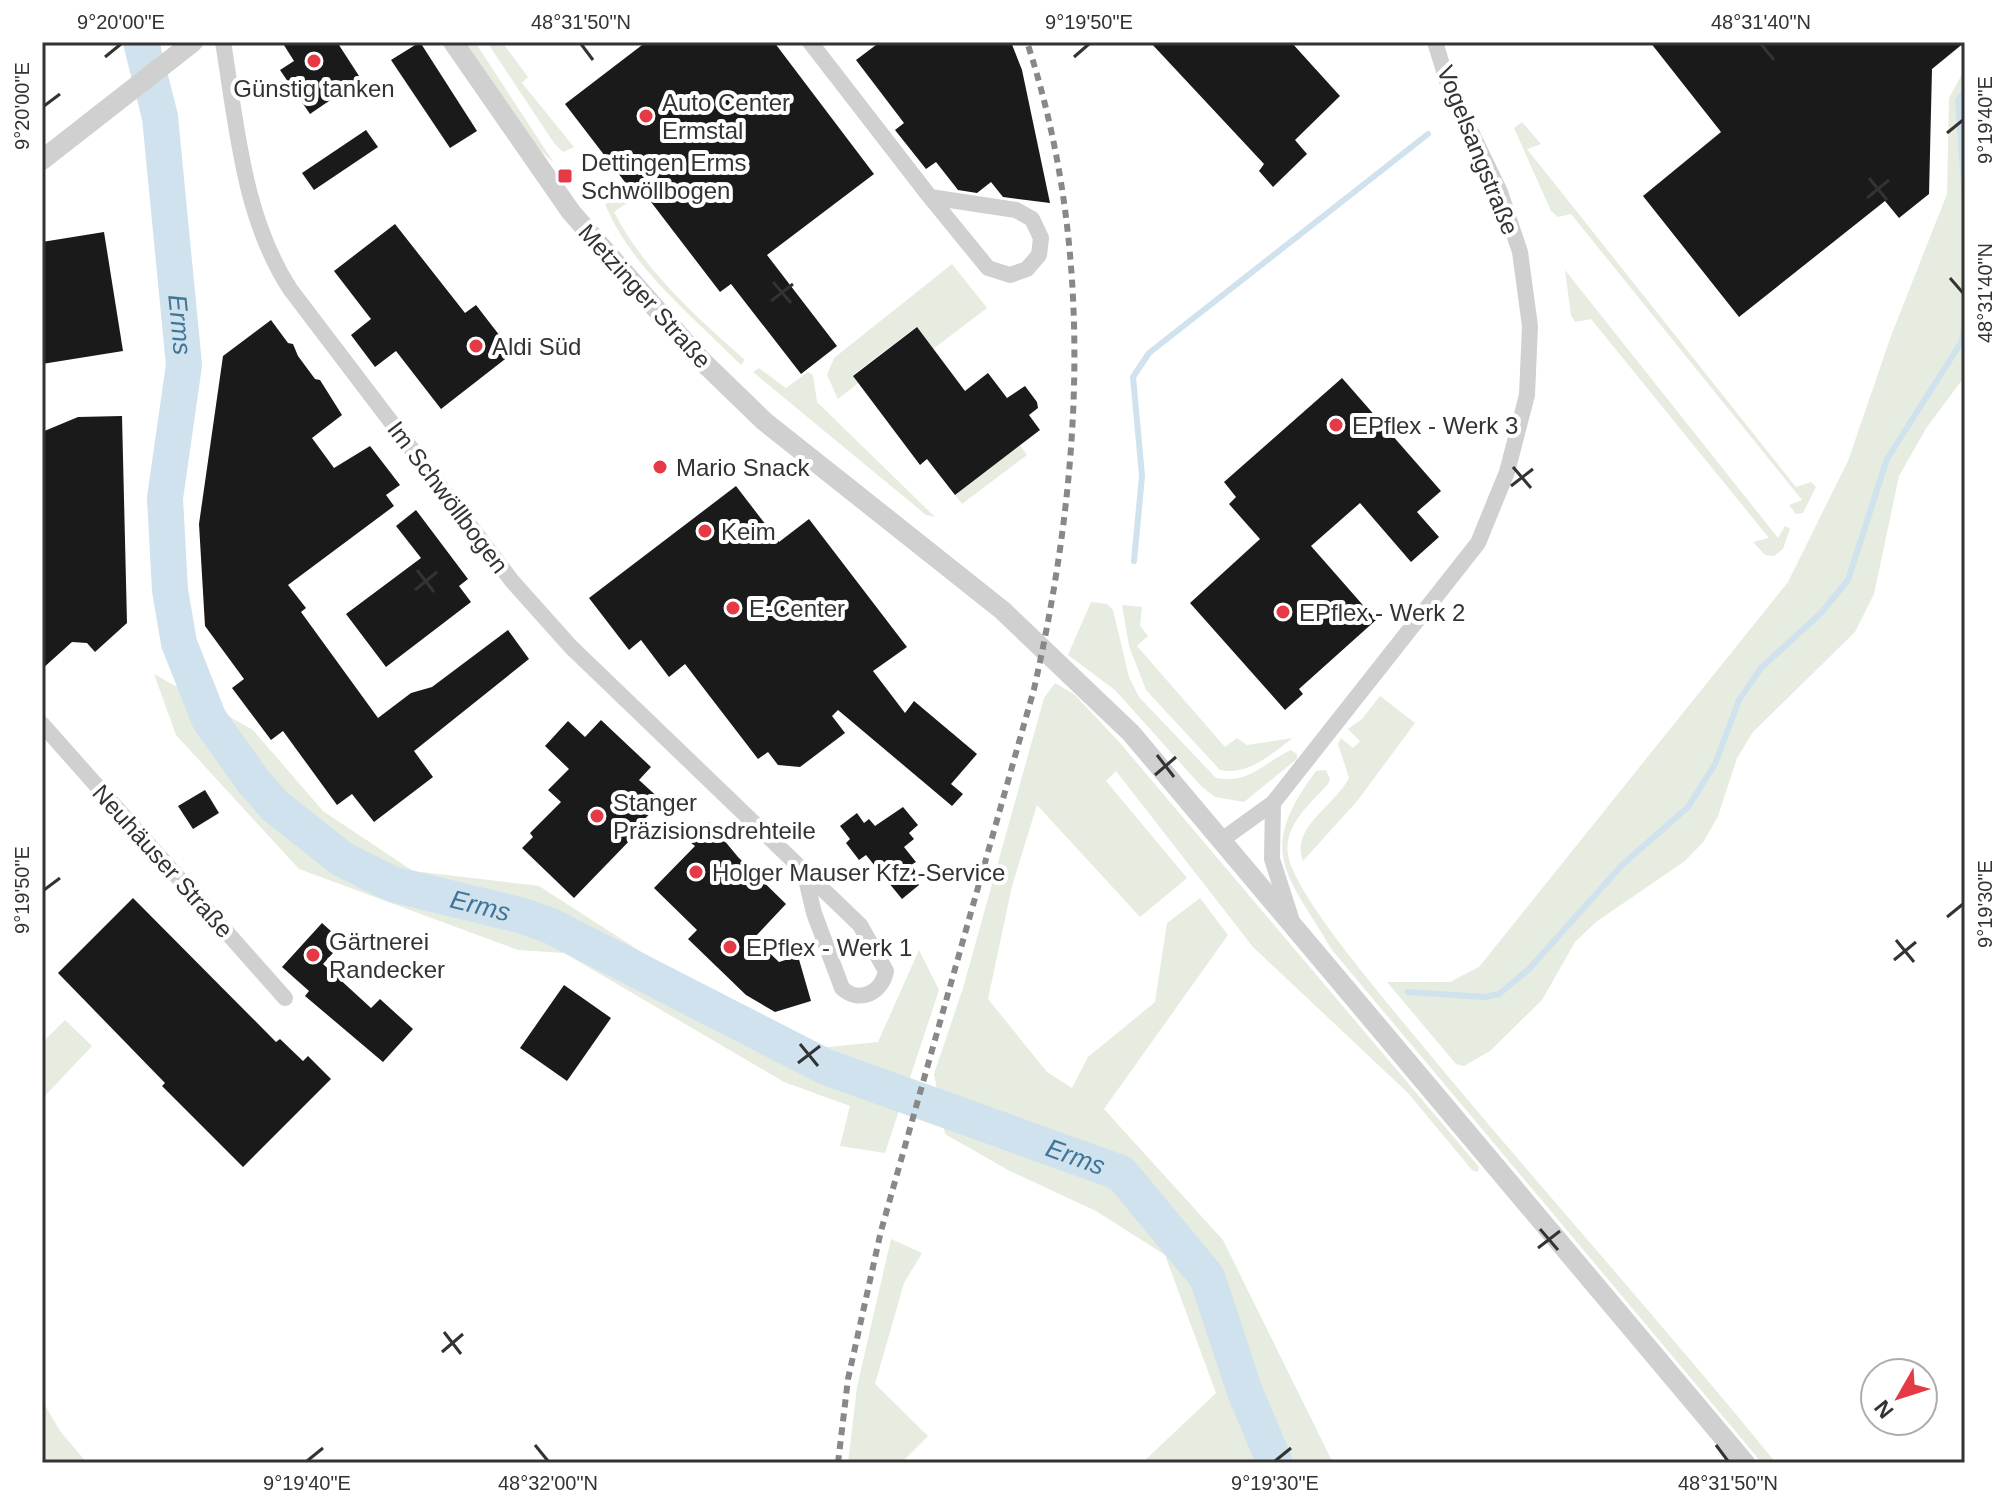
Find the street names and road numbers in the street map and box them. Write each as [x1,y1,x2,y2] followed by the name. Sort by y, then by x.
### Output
[1432,61,1524,239] street label: Vogelsangstraße
[573,219,717,373] street label: Metzinger Straße
[382,416,514,578] street label: Im Schwöllbogen
[87,779,239,943] street label: Neuhäuser Straße

